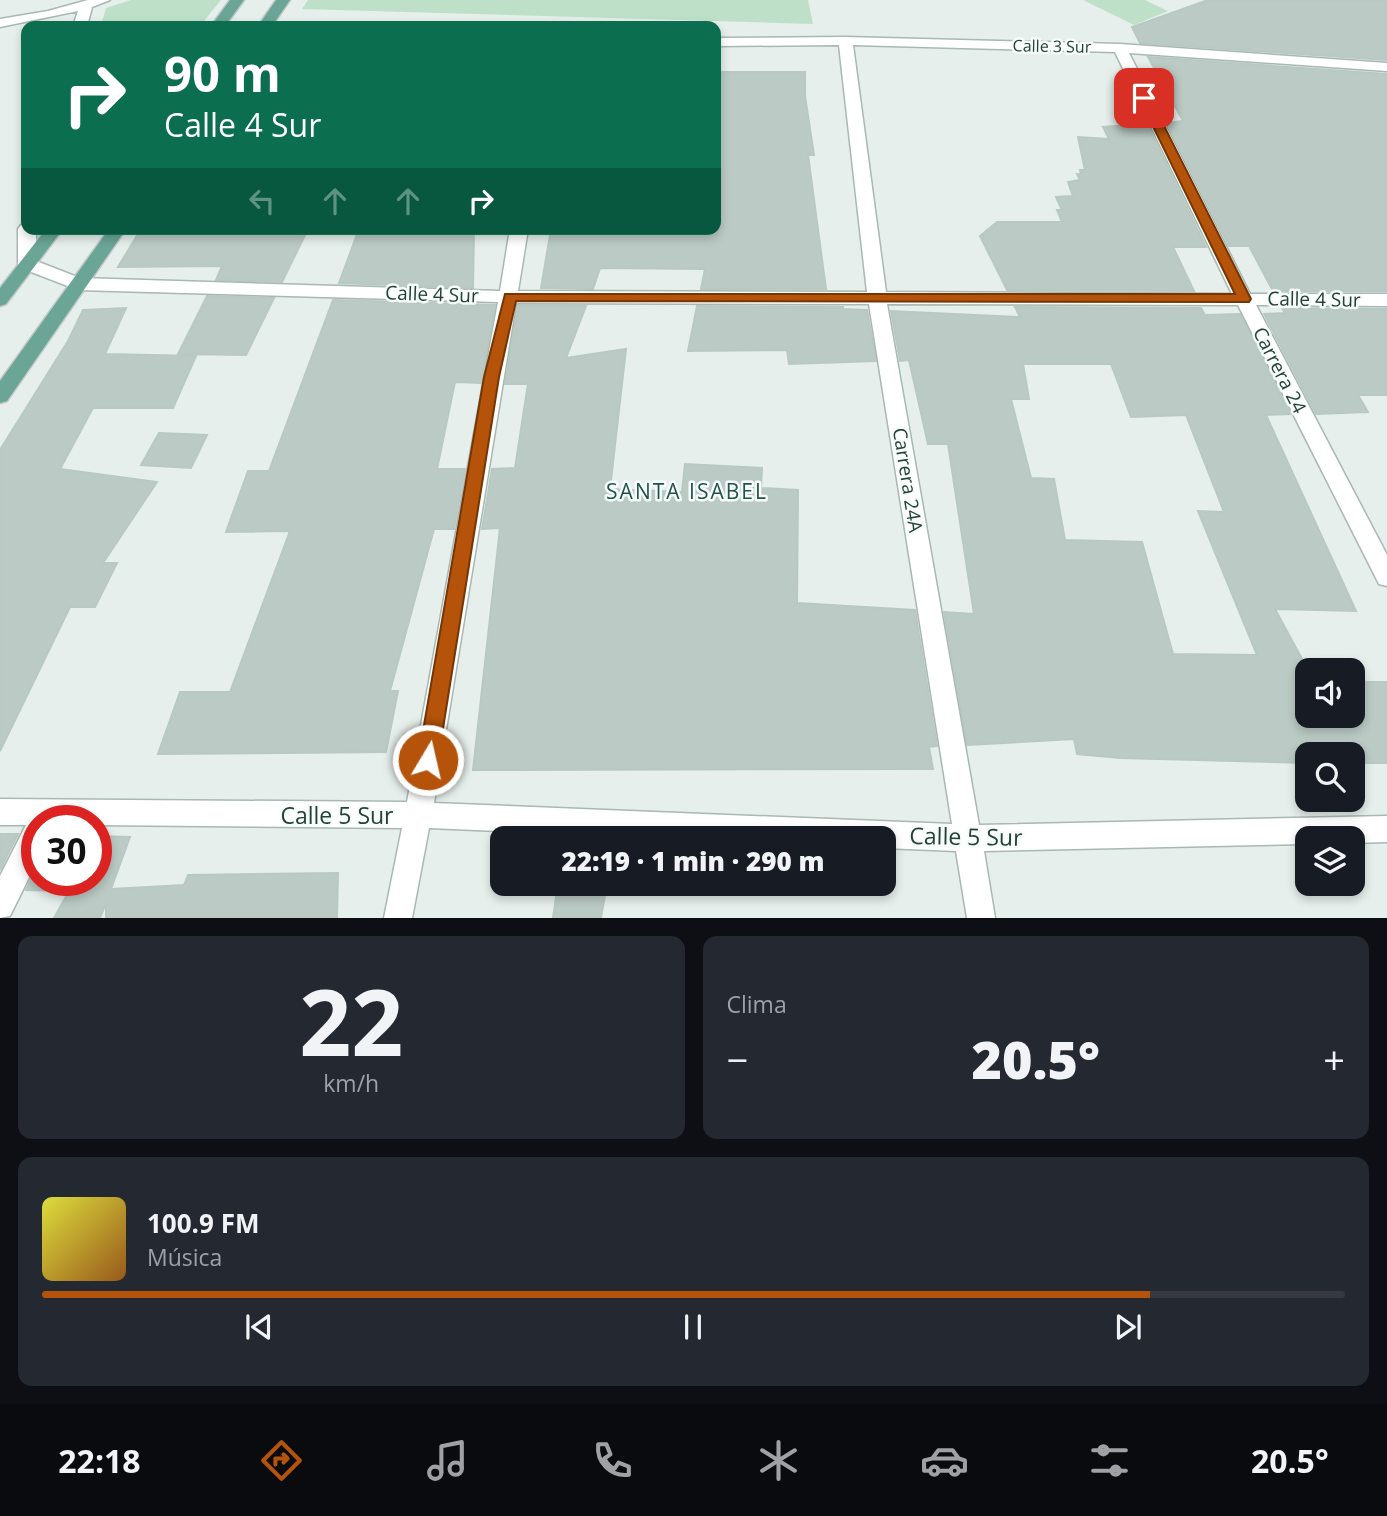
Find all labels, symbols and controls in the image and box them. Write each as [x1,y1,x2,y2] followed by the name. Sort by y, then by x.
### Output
[1013,34,1092,58] street label: Calle 3 Sur
[164,40,281,106] text: 90 m
[49,49,140,140] icon: right
[1114,68,1174,128] pin
[1125,79,1163,117] icon: arrive
[164,103,321,146] text: Calle 4 Sur
[243,182,281,220] icon: left
[316,182,354,220] icon: ahead
[389,182,427,220] icon: ahead
[462,182,500,220] icon: right
[385,279,479,309] street label: Calle 4 Sur
[1267,285,1361,313] street label: Calle 4 Sur
[1247,322,1313,418] street label: Carrera 24
[887,426,929,534] street label: Carrera 24A
[606,477,768,505] district label: SANTA ISABEL
[1295,658,1365,896] map controls
[1295,658,1365,728] button: sound
[391,723,465,797] position arrow
[1295,742,1365,812] button: search
[280,799,394,831] street label: Calle 5 Sur
[21,805,112,896] speed limit sign: 30
[909,819,1023,853] street label: Calle 5 Sur
[1295,826,1365,896] button: layers
[562,843,824,879] text: 22:19 · 1 min · 290 m
[299,959,403,1083] text: 22
[727,988,787,1020] text: Clima
[972,1023,1100,1094] text: 20.5°
[727,1033,748,1085] text: −
[1323,1033,1345,1085] text: +
[323,1067,379,1099] text: km/h
[147,1205,259,1241] text: 100.9 FM
[147,1241,222,1273] text: Música
[240,1308,278,1346] icon: previous
[674,1308,712,1346] icon: pause
[1109,1308,1147,1346] icon: next
[257,1436,306,1485] icon: directions
[423,1436,472,1485] icon: music
[588,1436,637,1485] icon: phone
[754,1436,803,1485] icon: climate
[920,1436,969,1485] icon: car
[1085,1436,1134,1485] icon: filters
[58,1439,141,1482] text: 22:18
[1251,1439,1329,1482] text: 20.5°

